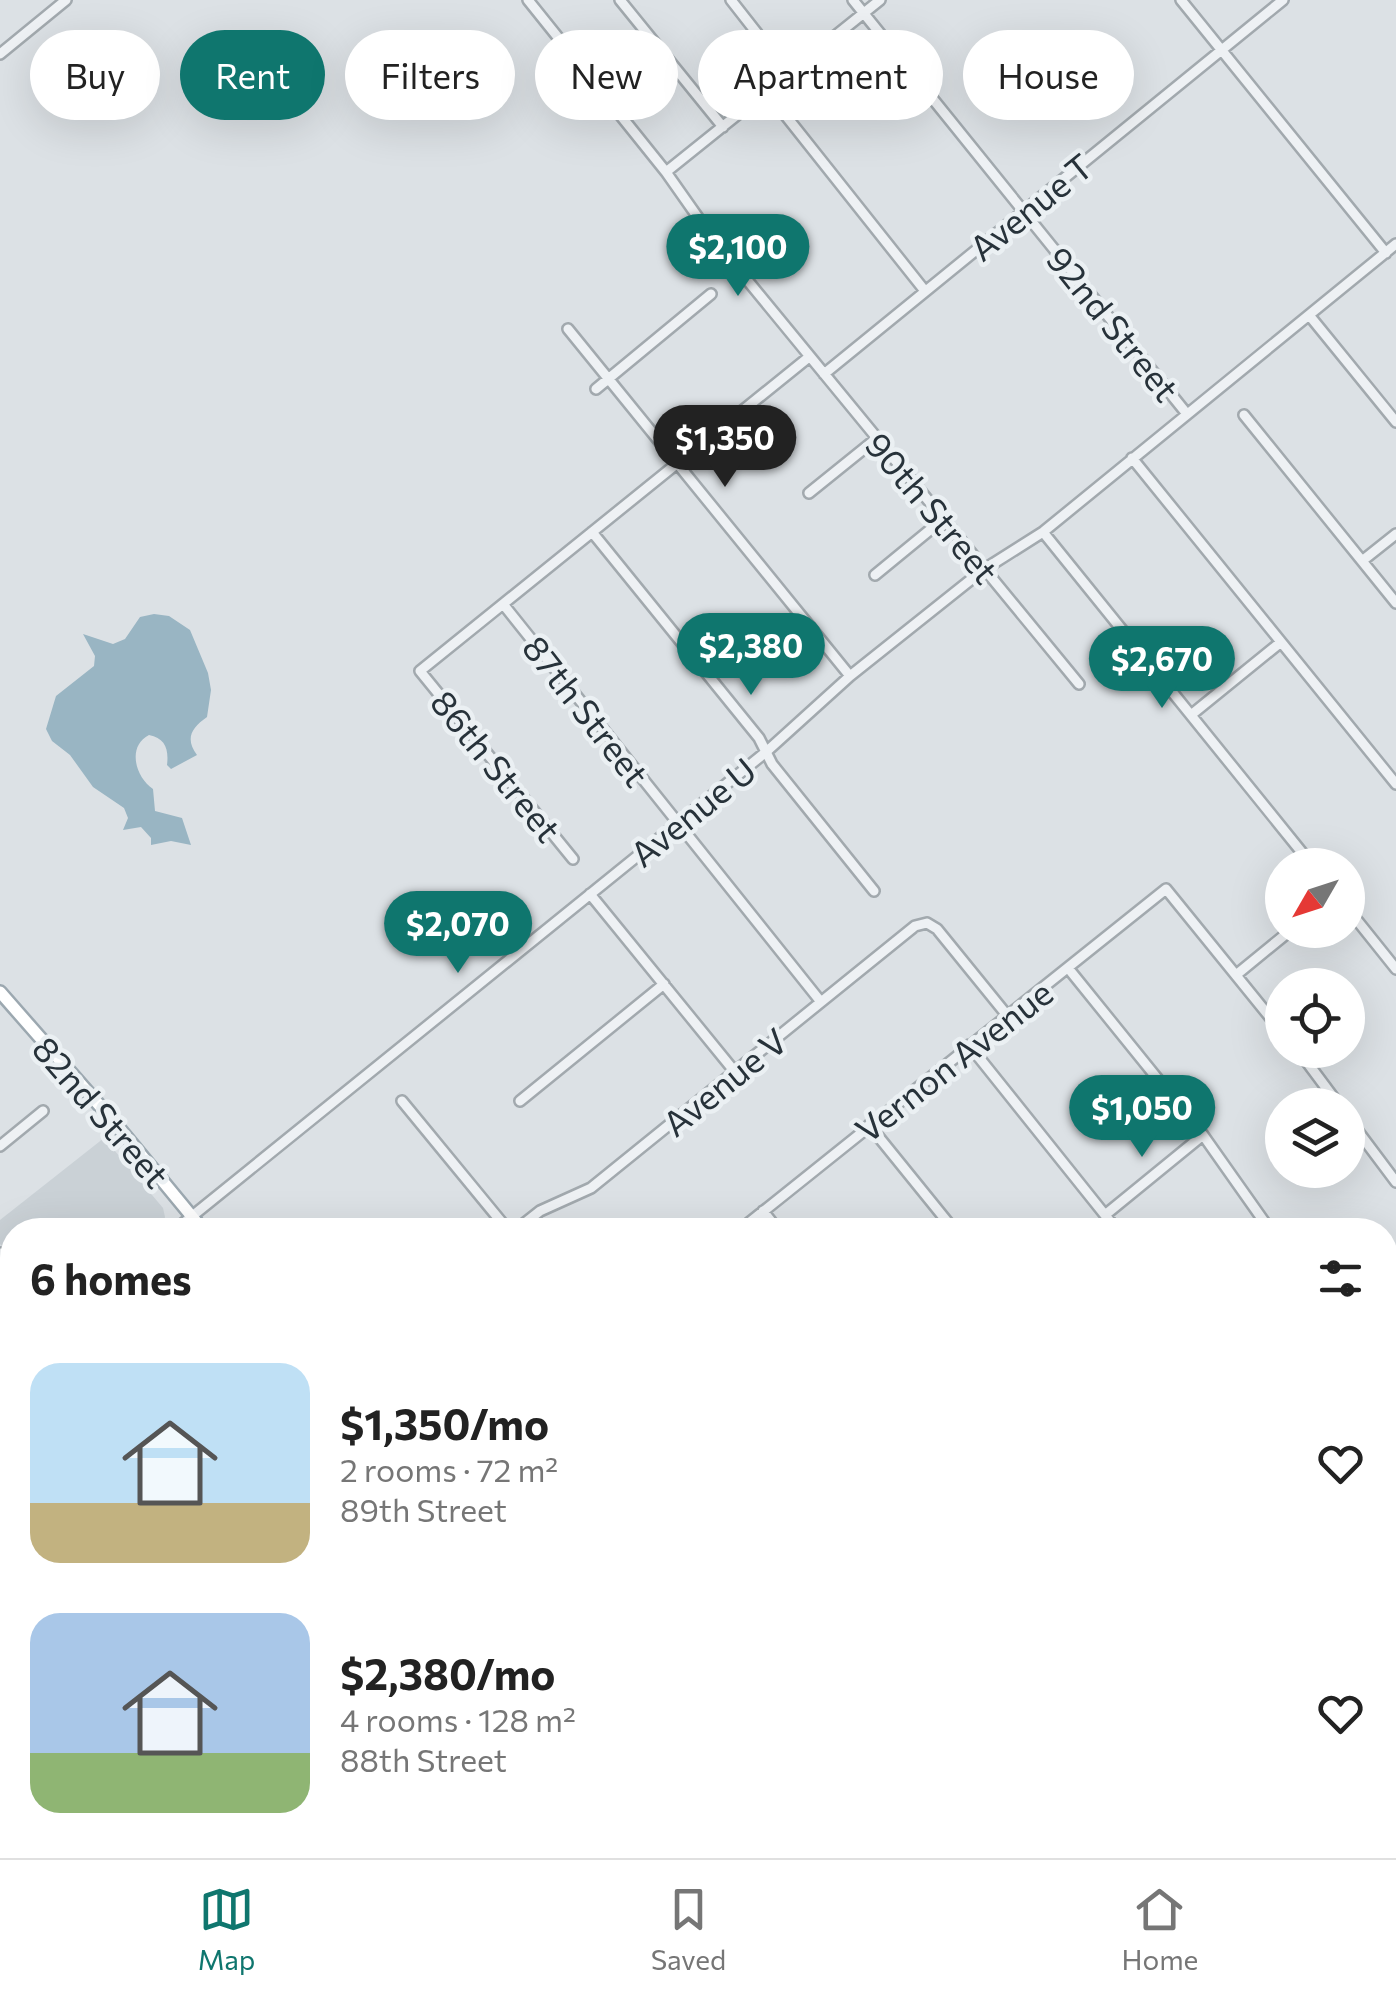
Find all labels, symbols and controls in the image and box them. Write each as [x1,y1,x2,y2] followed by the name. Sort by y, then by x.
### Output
[30,30,160,120] chip: Buy
[180,30,325,120] chip: Rent
[345,30,515,120] chip: Filters
[535,30,678,120] chip: New
[698,30,943,120] chip: Apartment
[963,30,1134,120] chip: House
[960,143,1100,269] street label: Avenue T
[657,214,819,299] pin: $2,100
[688,226,788,266] text: $2,100
[1039,237,1189,409] street label: 92nd Street
[644,405,806,490] pin: $1,350
[675,417,775,457] text: $1,350
[857,423,1009,591] street label: 90th Street
[670,613,832,698] pin: $2,380
[699,625,803,665] text: $2,380
[515,626,659,794] street label: 87th Street
[1081,626,1243,711] pin: $2,670
[1111,638,1213,678] text: $2,670
[423,681,571,849] street label: 86th Street
[621,747,763,875] street label: Avenue U
[1265,848,1365,948] north arrow
[1265,848,1365,1188] map controls
[377,891,539,976] pin: $2,070
[406,903,510,943] text: $2,070
[1265,968,1365,1068] button: locate
[846,970,1060,1150] street label: Vernon Avenue
[653,1018,795,1144] street label: Avenue V
[25,1027,179,1195] street label: 82nd Street
[1061,1075,1223,1160] pin: $1,050
[1091,1087,1193,1127] text: $1,050
[1265,1088,1365,1188] button: layers
[1313,1251,1368,1306] icon: filters
[30,1252,192,1304] text: 6 homes
[340,1397,549,1449] text: $1,350/mo
[110,1403,230,1523] icon: home
[1313,1436,1368,1491] icon: heart
[340,1449,558,1489] text: 2 rooms · 72 m²
[340,1489,507,1529] text: 89th Street
[340,1647,555,1699] text: $2,380/mo
[110,1653,230,1773] icon: home
[1313,1686,1368,1741] icon: heart
[340,1699,576,1739] text: 4 rooms · 128 m²
[340,1739,507,1779] text: 88th Street
[198,1882,255,1976] tab: Map
[651,1882,726,1976] tab: Saved
[1121,1882,1198,1976] tab: Home

